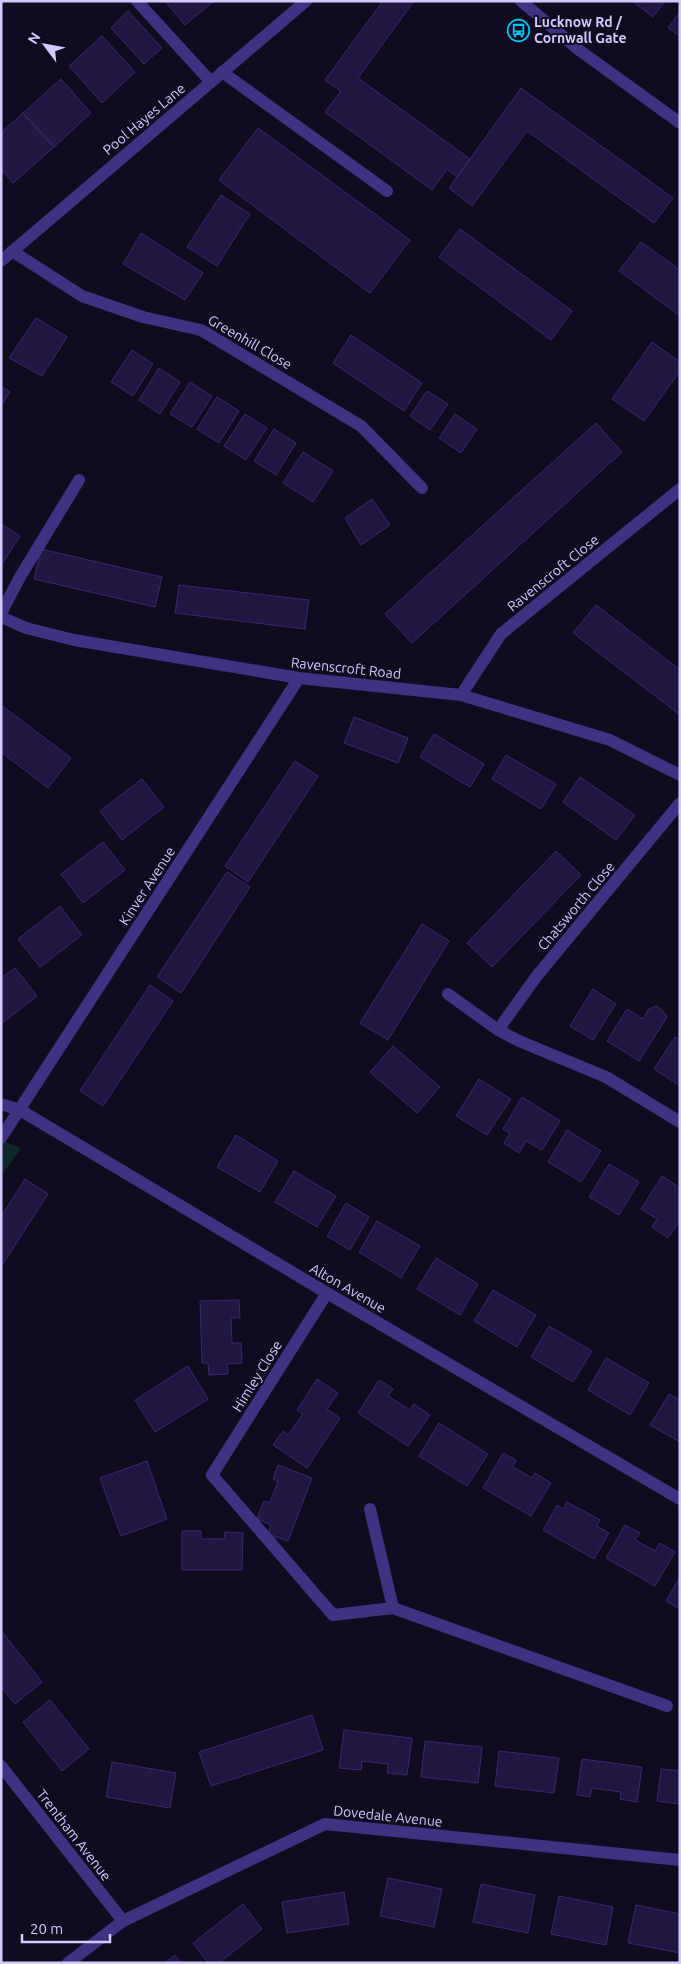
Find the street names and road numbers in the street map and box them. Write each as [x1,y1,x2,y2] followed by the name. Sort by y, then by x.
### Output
[100,80,188,158] street label: Pool Hayes Lane
[205,312,295,372] street label: Greenhill Close
[504,531,602,615] street label: Ravenscroft Close
[290,654,402,682] street label: Ravenscroft Road
[116,844,178,928] street label: Kinver Avenue
[534,858,618,954] street label: Chatsworth Close
[307,1260,389,1316] street label: Alton Avenue
[229,1337,285,1415] street label: Himley Close
[33,1786,115,1884] street label: Trentham Avenue
[333,1802,443,1830] street label: Dovedale Avenue

